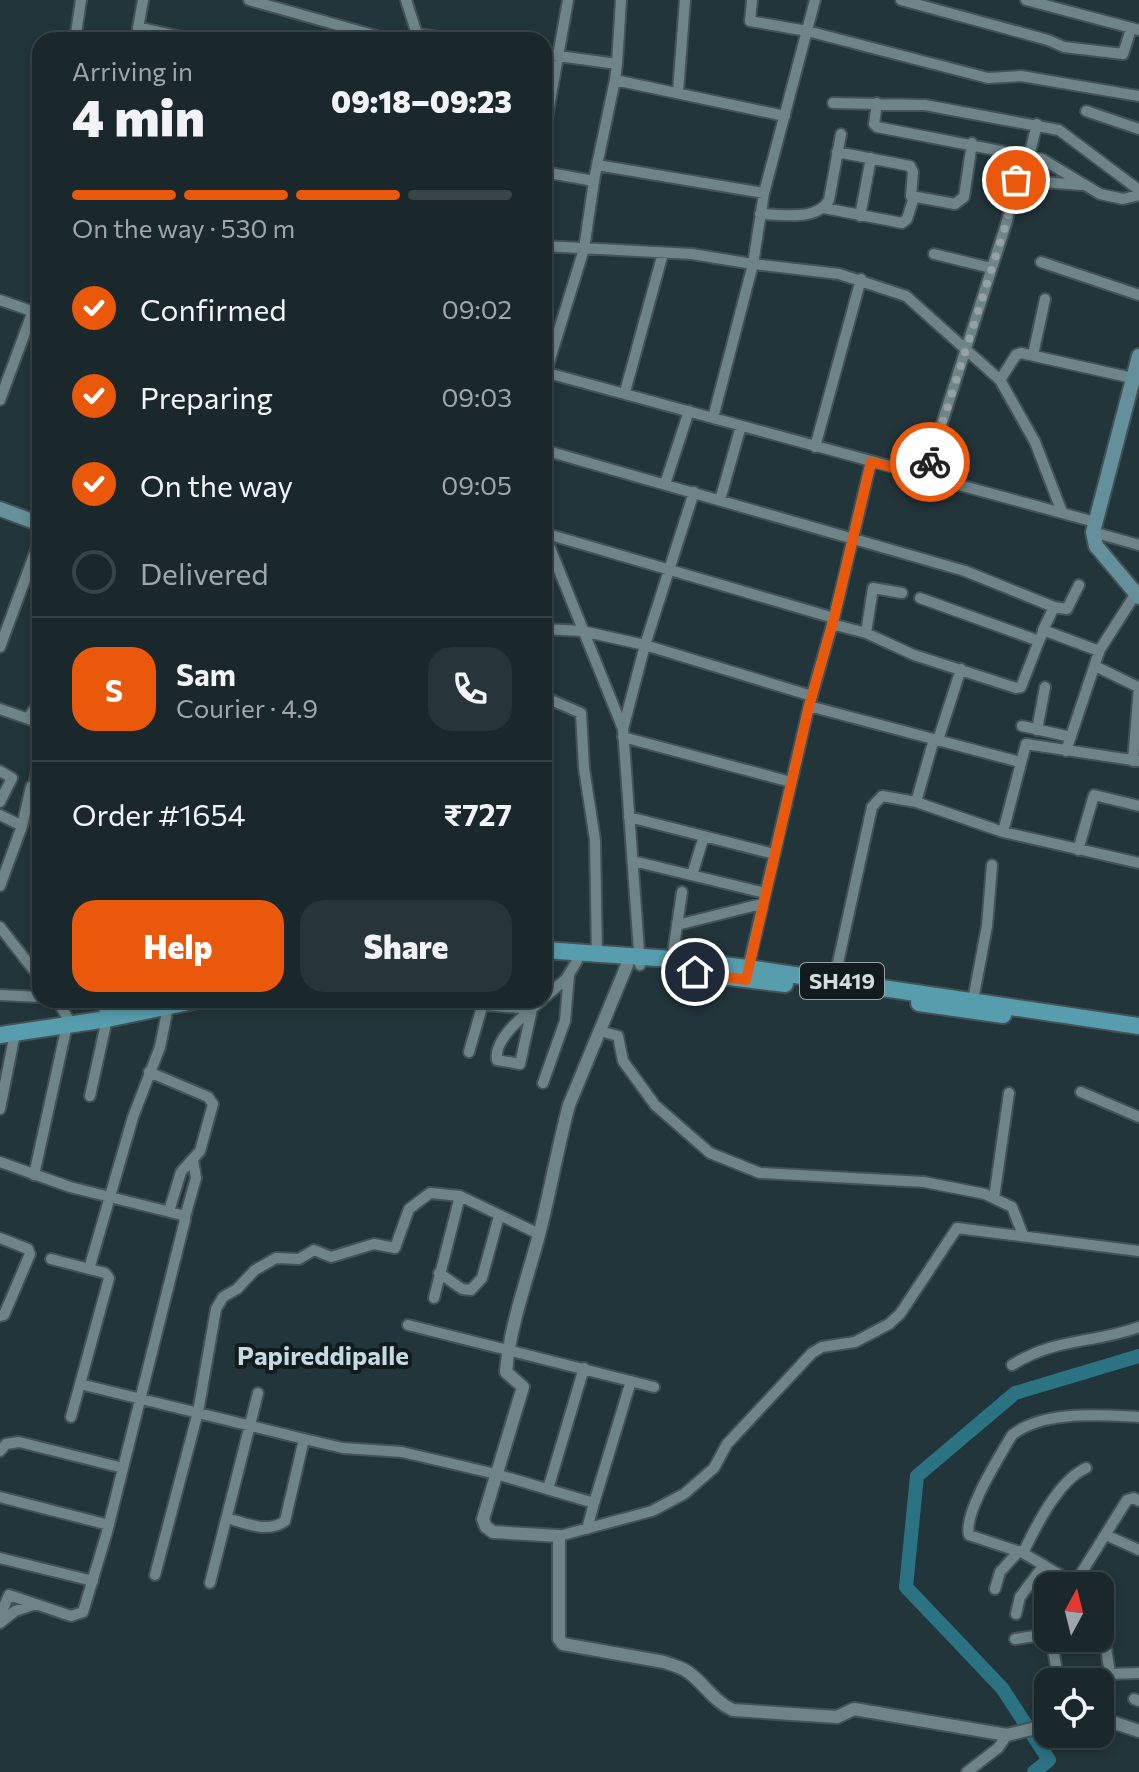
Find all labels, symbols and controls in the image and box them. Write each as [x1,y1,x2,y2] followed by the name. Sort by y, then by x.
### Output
[72,55,193,86] text: Arriving in
[331,82,512,119] text: 09:18–09:23
[72,84,205,148] text: 4 min
[982,146,1050,214] pin
[994,158,1038,202] icon: bag
[72,212,295,243] text: On the way · 530 m
[72,286,116,330] icon: check
[140,290,287,327] text: Confirmed
[442,293,512,324] text: 09:02
[72,374,116,418] icon: check
[140,378,273,415] text: Preparing
[441,381,512,412] text: 09:03
[890,422,970,502] courier
[908,440,952,484] icon: bike
[72,462,116,506] icon: check
[140,466,293,503] text: On the way
[441,469,512,500] text: 09:05
[140,554,269,591] text: Delivered
[428,647,512,731] button: phone
[176,655,236,692] text: Sam
[105,671,123,708] text: S
[176,692,318,723] text: Courier · 4.9
[72,795,246,832] text: Order #1654
[444,795,512,832] text: ₹727
[72,900,284,992] button: Help
[300,900,512,992] button: Share
[661,938,729,1006] pin
[673,950,717,994] icon: home
[800,963,884,999] road number: SH419
[237,1339,409,1370] district label: Papireddipalle
[1034,1572,1114,1652] north arrow
[1034,1572,1114,1748] map controls
[1034,1668,1114,1748] button: locate

